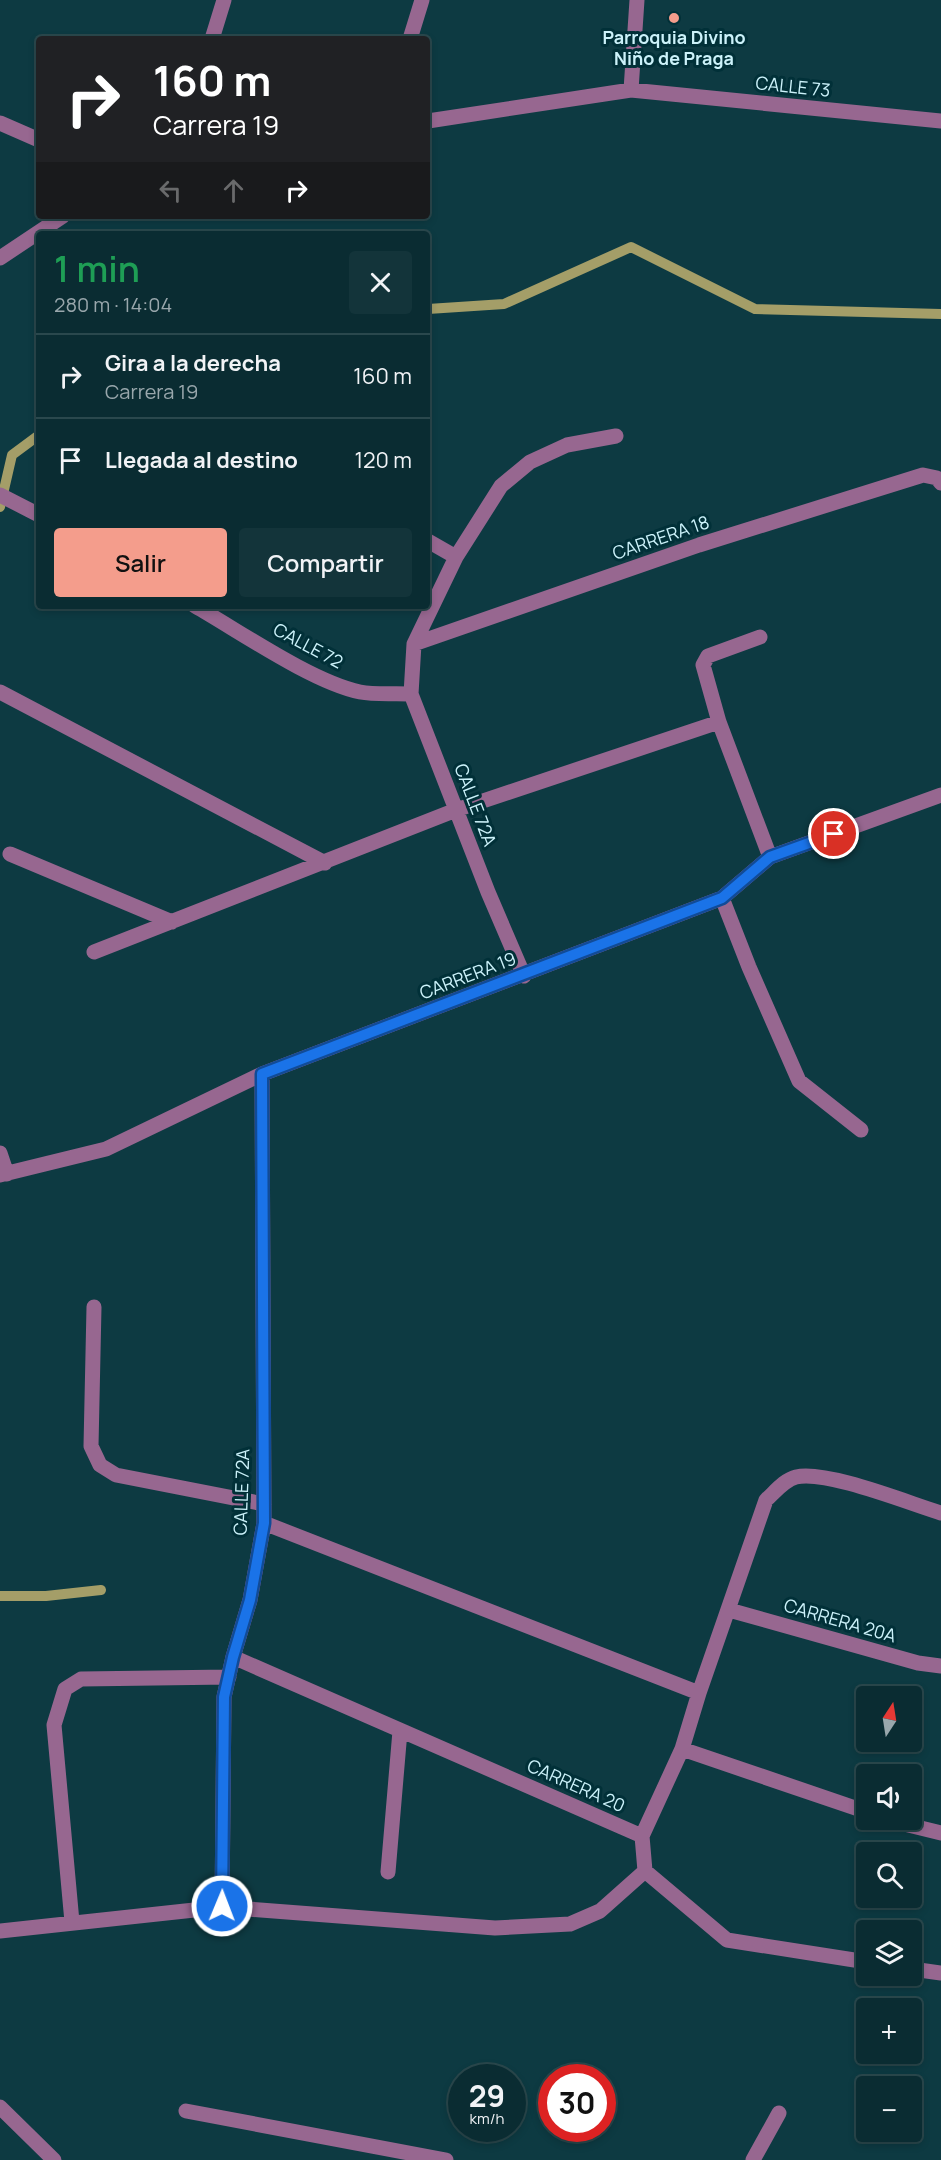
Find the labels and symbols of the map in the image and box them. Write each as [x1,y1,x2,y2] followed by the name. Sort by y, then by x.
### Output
[667,11,681,25] marker: Parroquia Divino Niño de Praga
[602,25,746,70] place label: Parroquia Divino Niño de Praga
[754,70,832,102] street label: CALLE 73
[609,509,712,565] street label: CARRERA 18
[270,617,347,673] street label: CALLE 72
[449,760,503,850] street label: CALLE 72A
[808,808,859,859] pin
[416,946,519,1004] street label: CARRERA 19
[227,1448,255,1536] street label: CALLE 72A
[781,1593,900,1648] street label: CARRERA 20A
[856,1686,922,1752] north arrow
[524,1753,629,1817] street label: CARRERA 20
[190,1874,254,1938] position arrow
[538,2064,616,2142] speed limit sign: 30

